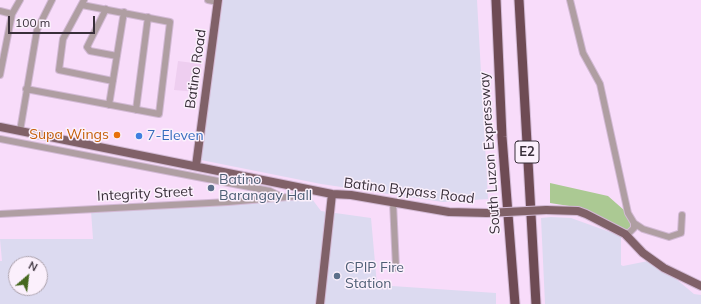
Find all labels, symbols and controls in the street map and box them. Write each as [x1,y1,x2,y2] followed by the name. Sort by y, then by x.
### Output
[10,8,97,34] scale bar
[15,15,50,30] text: 100 m
[182,28,210,110] street label: Batino Road
[476,71,504,235] street label: South Luzon Expressway
[29,127,109,143] place label: Supa Wings
[147,128,204,144] place label: 7-Eleven
[112,130,122,140] marker: Supa Wings
[134,131,144,141] marker: 7-Eleven
[515,141,539,163] road number: E2
[219,172,312,204] place label: Batino Barangay Hall
[343,175,475,207] street label: Batino Bypass Road
[97,183,193,205] street label: Integrity Street
[206,183,216,193] marker: Batino Barangay Hall
[8,256,48,296] north arrow
[26,258,40,274] text: N
[345,260,404,292] place label: CPIP Fire Station
[332,271,342,281] marker: CPIP Fire Station

